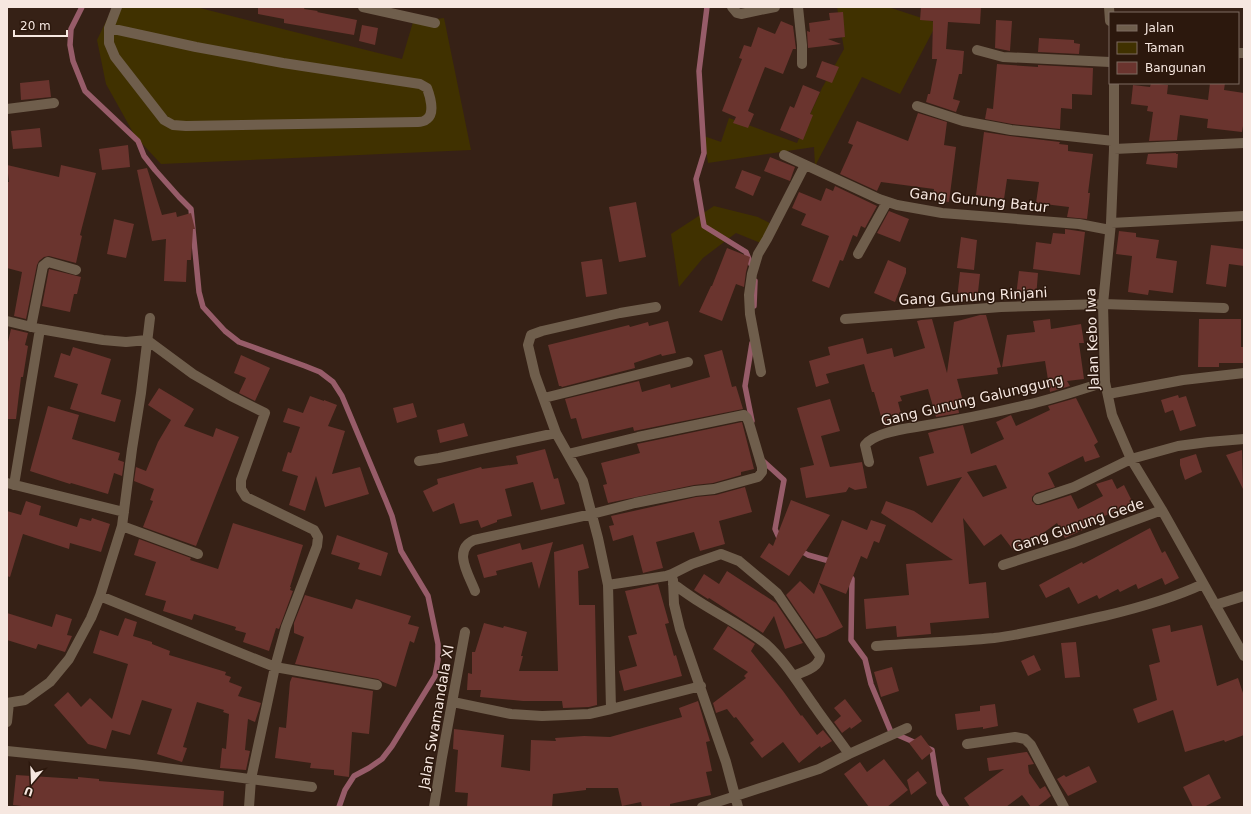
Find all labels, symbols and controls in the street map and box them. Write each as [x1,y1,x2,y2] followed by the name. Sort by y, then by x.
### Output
[14,12,67,38] scale bar
[1109,12,1239,84] legend
[20,19,51,33] text: 20 m
[1144,21,1174,35] text: Jalan
[1144,41,1184,55] text: Taman
[1145,61,1206,75] text: Bangunan
[909,185,1050,215] street label: Gang Gunung Batur
[898,284,1048,308] street label: Gang Gunung Rinjani
[1082,288,1102,391] street label: Jalan Kebo Iwa
[879,371,1065,429] street label: Gang Gunung Galunggung
[1010,495,1146,555] street label: Gang Gunung Gede
[415,643,457,792] street label: Jalan Swamandala XI
[12,762,52,802] north arrow
[23,783,35,799] text: U

